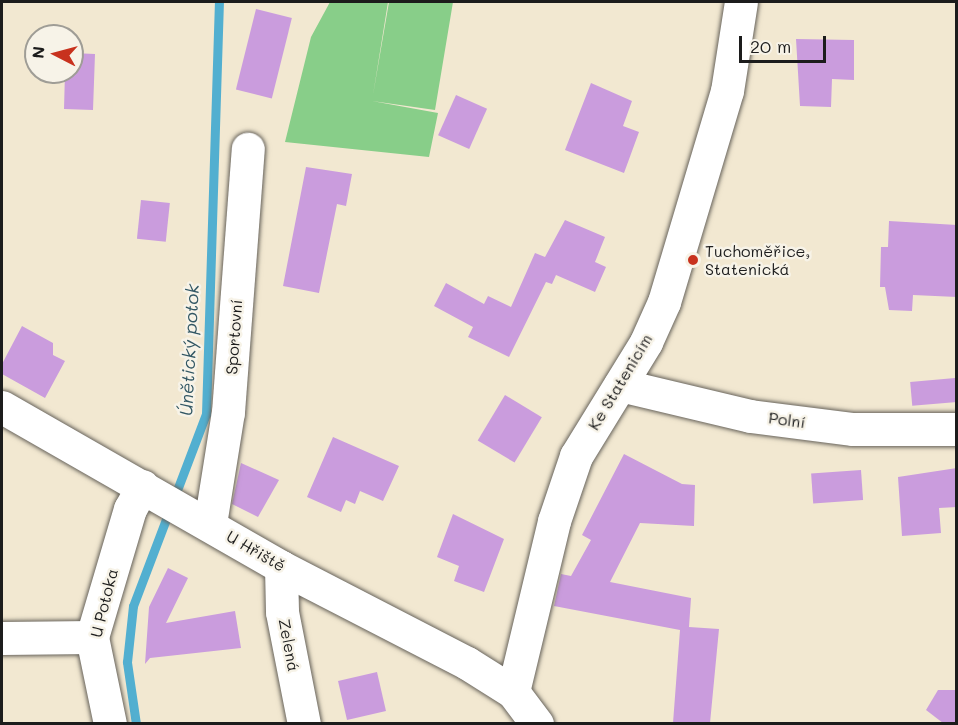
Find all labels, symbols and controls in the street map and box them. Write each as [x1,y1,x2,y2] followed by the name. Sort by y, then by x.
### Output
[24,24,84,84] north arrow
[742,24,829,62] scale bar
[750,34,791,58] text: 20 m
[27,45,49,59] text: N
[705,241,810,279] place label: Tuchoměřice, Statenická
[686,253,700,267] marker: Tuchoměřice, Statenická
[175,284,203,416] water label: Únětický potok
[222,299,246,375] street label: Sportovní
[584,330,656,434] street label: Ke Statenicím
[767,408,807,432] street label: Polní
[223,526,289,576] street label: U Hřiště
[86,567,122,639] street label: U Potoka
[274,617,304,673] street label: Zelená

